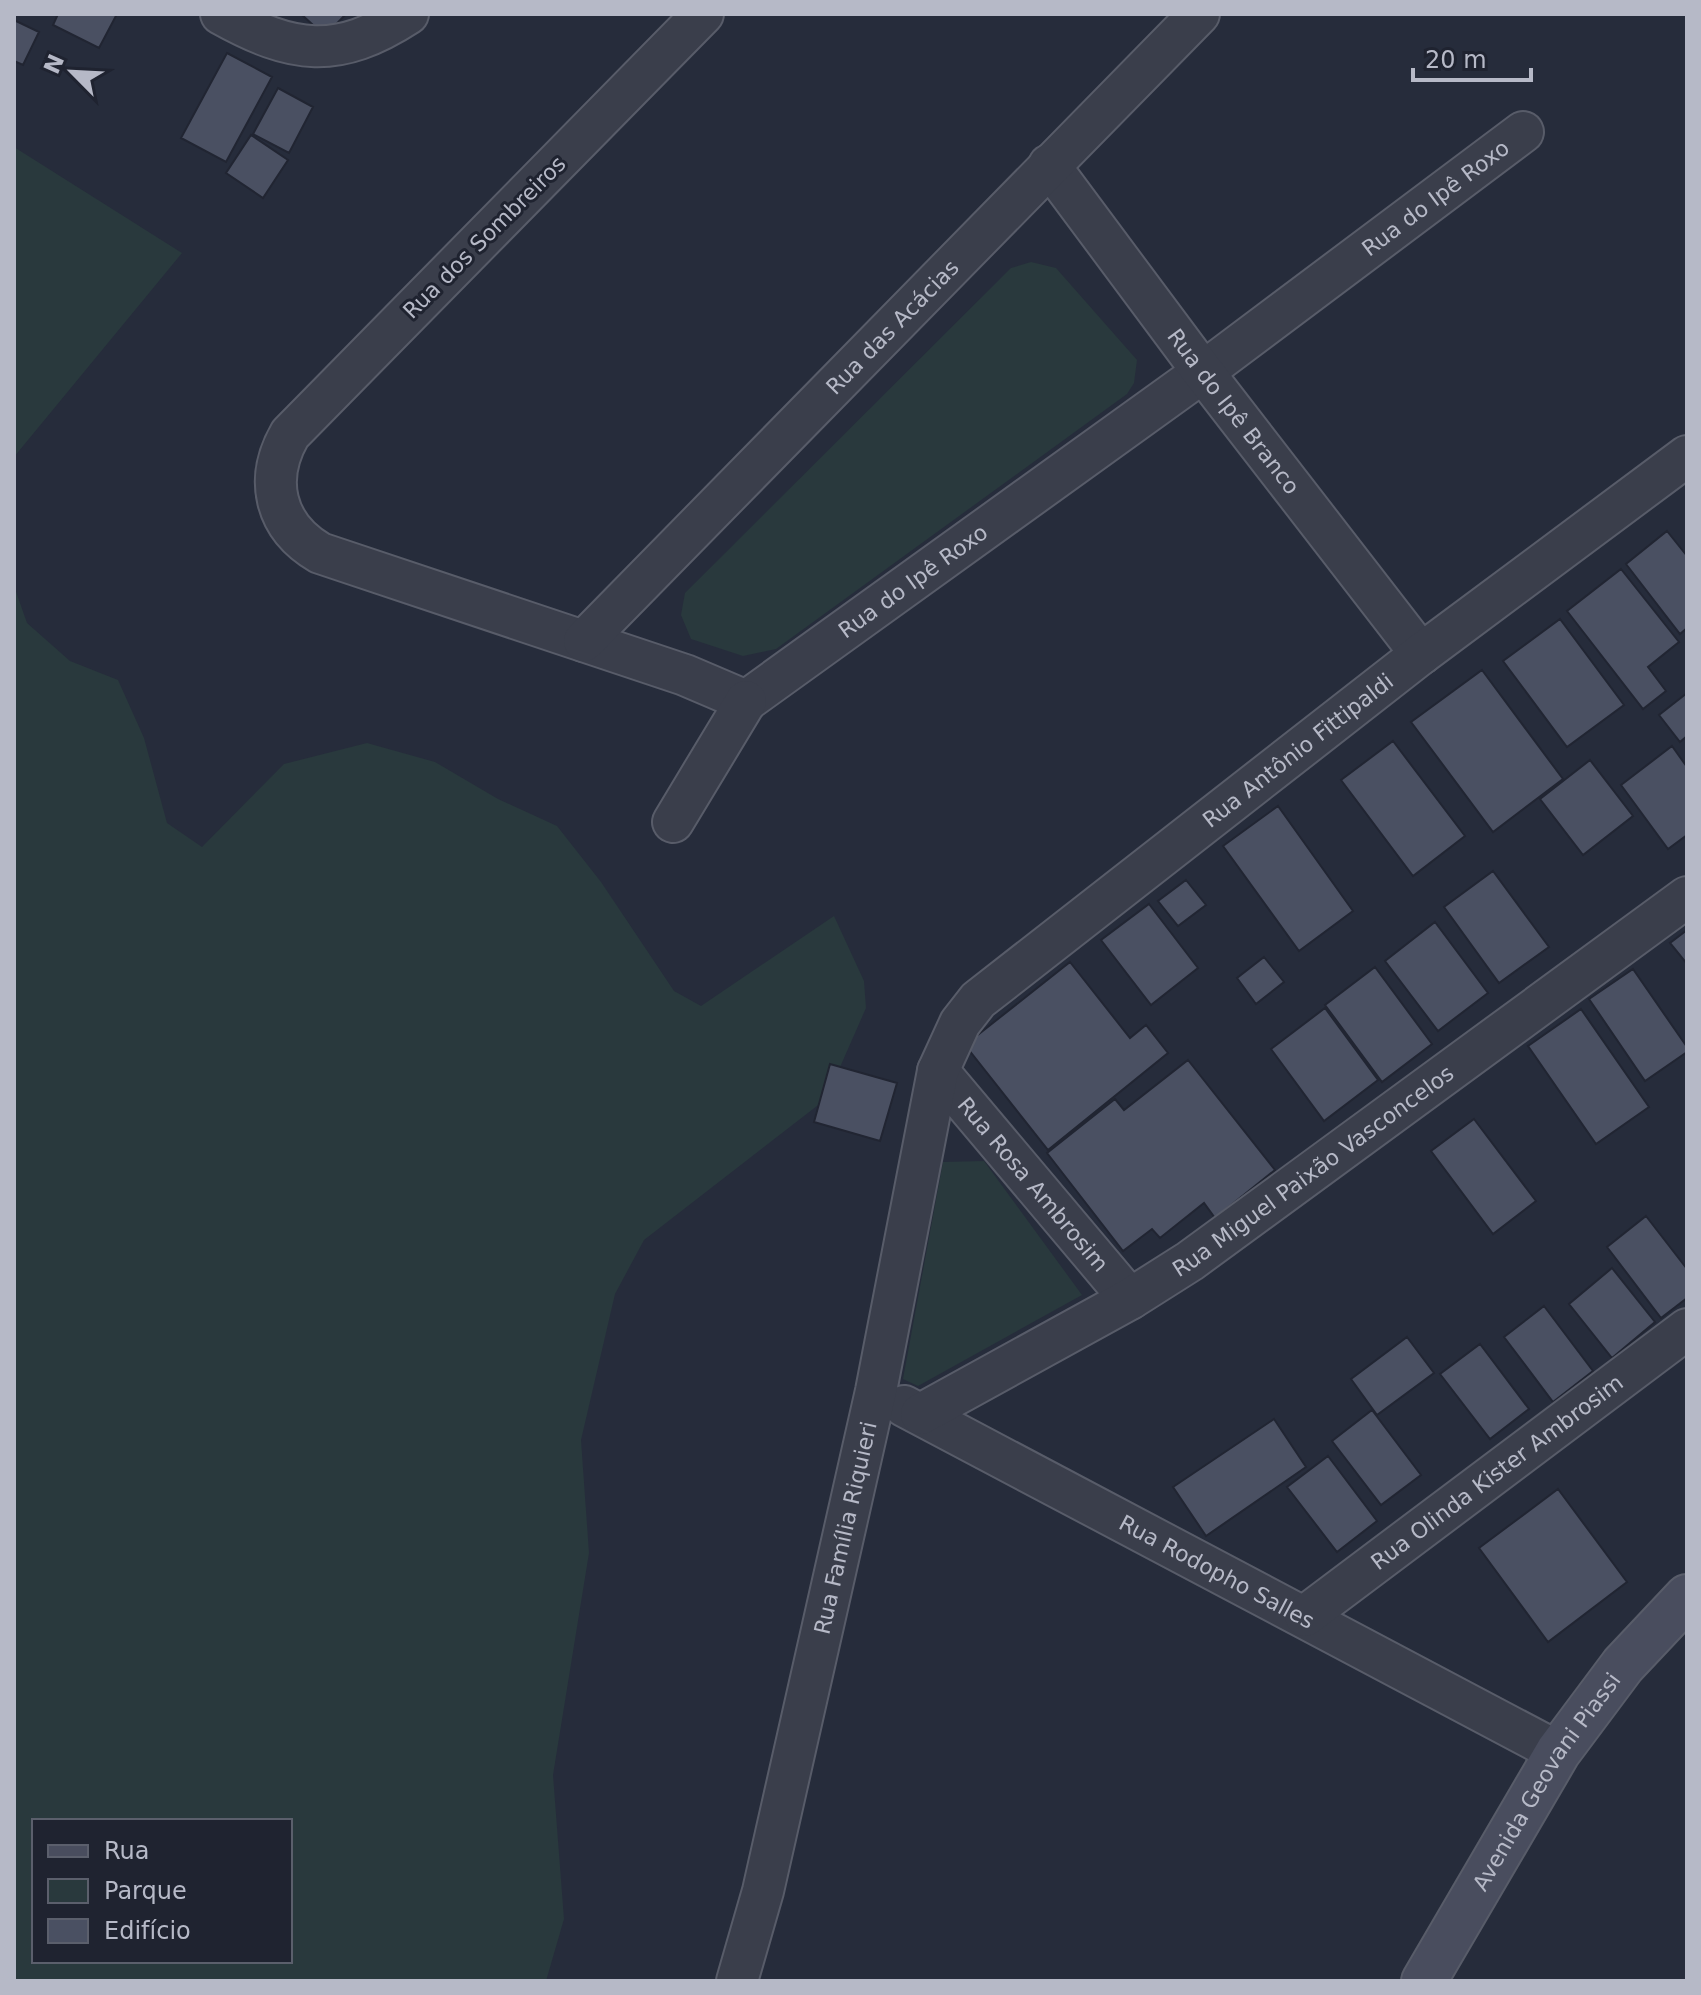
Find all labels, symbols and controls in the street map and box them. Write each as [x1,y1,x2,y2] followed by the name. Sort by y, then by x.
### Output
[32,32,112,112] north arrow
[1413,32,1531,82] scale bar
[1425,46,1487,74] text: 20 m
[39,51,69,78] text: N
[1357,135,1514,261] street label: Rua do Ipê Roxo
[398,151,571,324] street label: Rua dos Sombreiros
[821,255,964,400] street label: Rua das Acácias
[1162,324,1305,499] street label: Rua do Ipê Branco
[834,519,992,643] street label: Rua do Ipê Roxo
[1198,669,1398,833] street label: Rua Antônio Fittipaldi
[1168,1060,1459,1282] street label: Rua Miguel Paixão Vasconcelos
[953,1092,1113,1277] street label: Rua Rosa Ambrosim
[1366,1370,1628,1575] street label: Rua Olinda Kister Ambrosim
[809,1419,882,1637] street label: Rua Família Riquieri
[1115,1510,1318,1634] street label: Rua Rodopho Salles
[1468,1668,1626,1895] street label: Avenida Geovani Piassi
[32,1819,292,1963] legend
[104,1837,150,1865] text: Rua
[104,1877,187,1905] text: Parque
[104,1917,191,1945] text: Edifício

